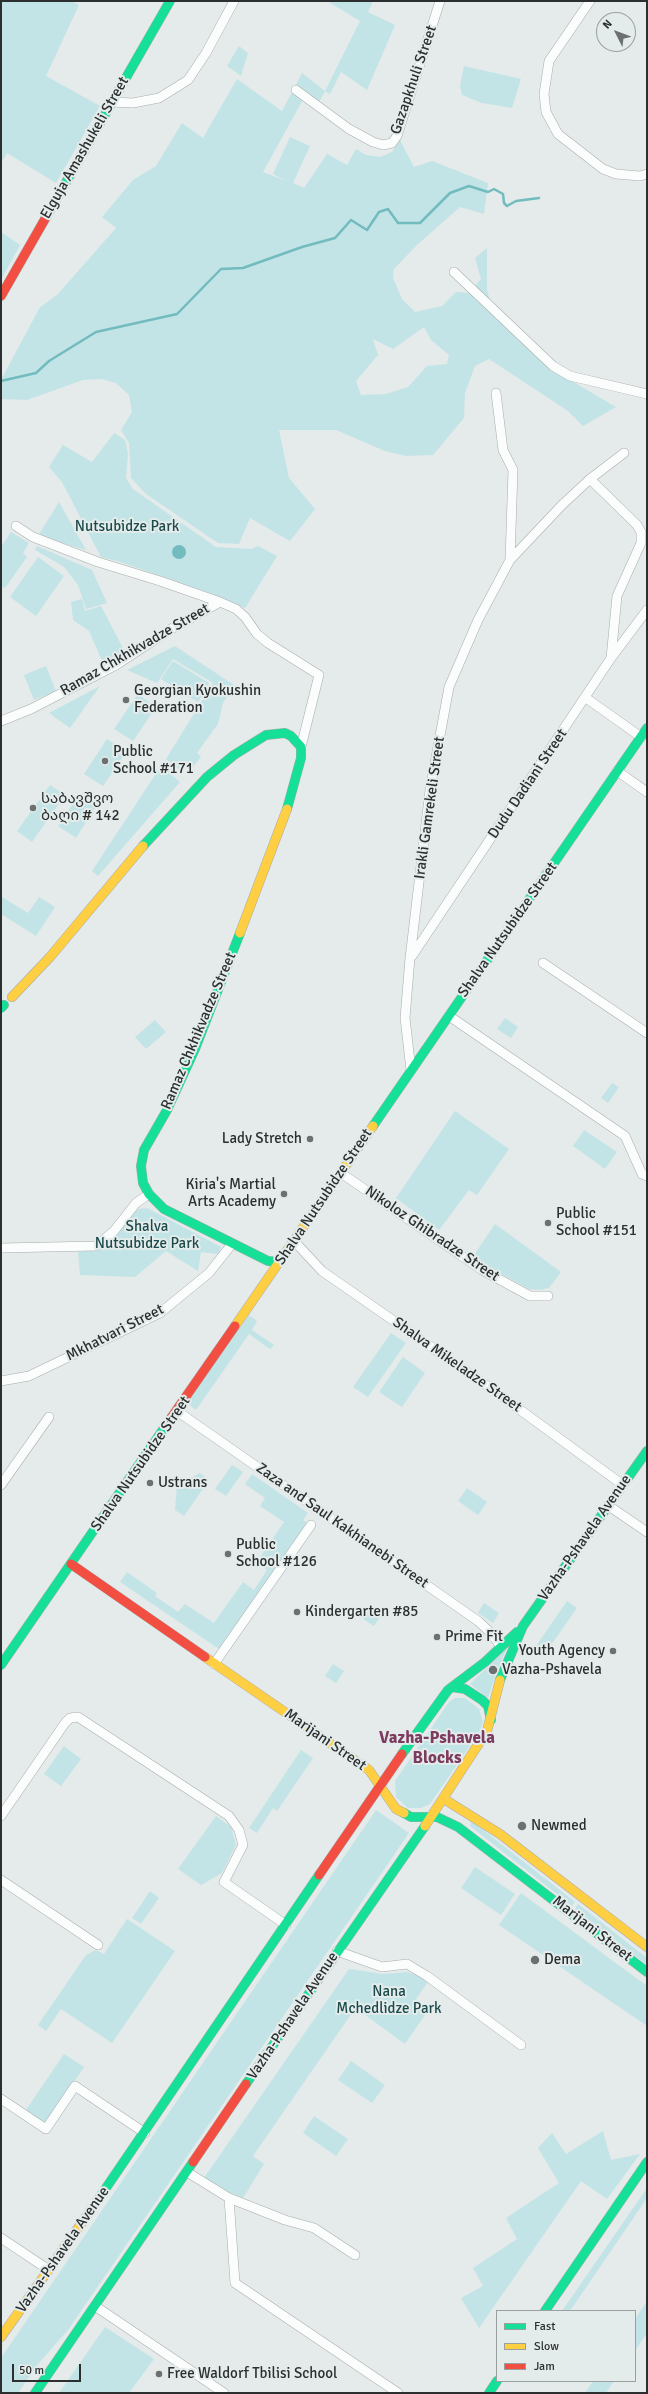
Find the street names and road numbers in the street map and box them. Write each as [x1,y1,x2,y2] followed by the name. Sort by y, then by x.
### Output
[387,23,441,137] street label: Gazapkhuli Street
[37,74,133,222] street label: Elguja Amashukeli Street
[57,600,213,700] street label: Ramaz Chkhikvadze Street
[485,726,571,842] street label: Dudu Dadiani Street
[411,736,449,880] street label: Irakli Gamrekeli Street
[455,859,561,1001] street label: Shalva Nutsubidze Street
[158,950,240,1112] street label: Ramaz Chkhikvadze Street
[272,1125,376,1269] street label: Shalva Nutsubidze Street
[361,1182,503,1286] street label: Nikoloz Ghibradze Street
[63,1301,167,1365] street label: Mkhatvari Street
[389,1314,525,1416] street label: Shalva Mikeladze Street
[88,1393,194,1535] street label: Shalva Nutsubidze Street
[252,1459,432,1593] street label: Zaza and Saul Kakhianebi Street
[535,1471,635,1605] street label: Vazha-Pshavela Avenue
[281,1705,369,1775] street label: Marijani Street
[549,1892,635,1966] street label: Marijani Street
[244,1949,342,2083] street label: Vazha-Pshavela Avenue
[13,2183,113,2317] street label: Vazha-Pshavela Avenue

